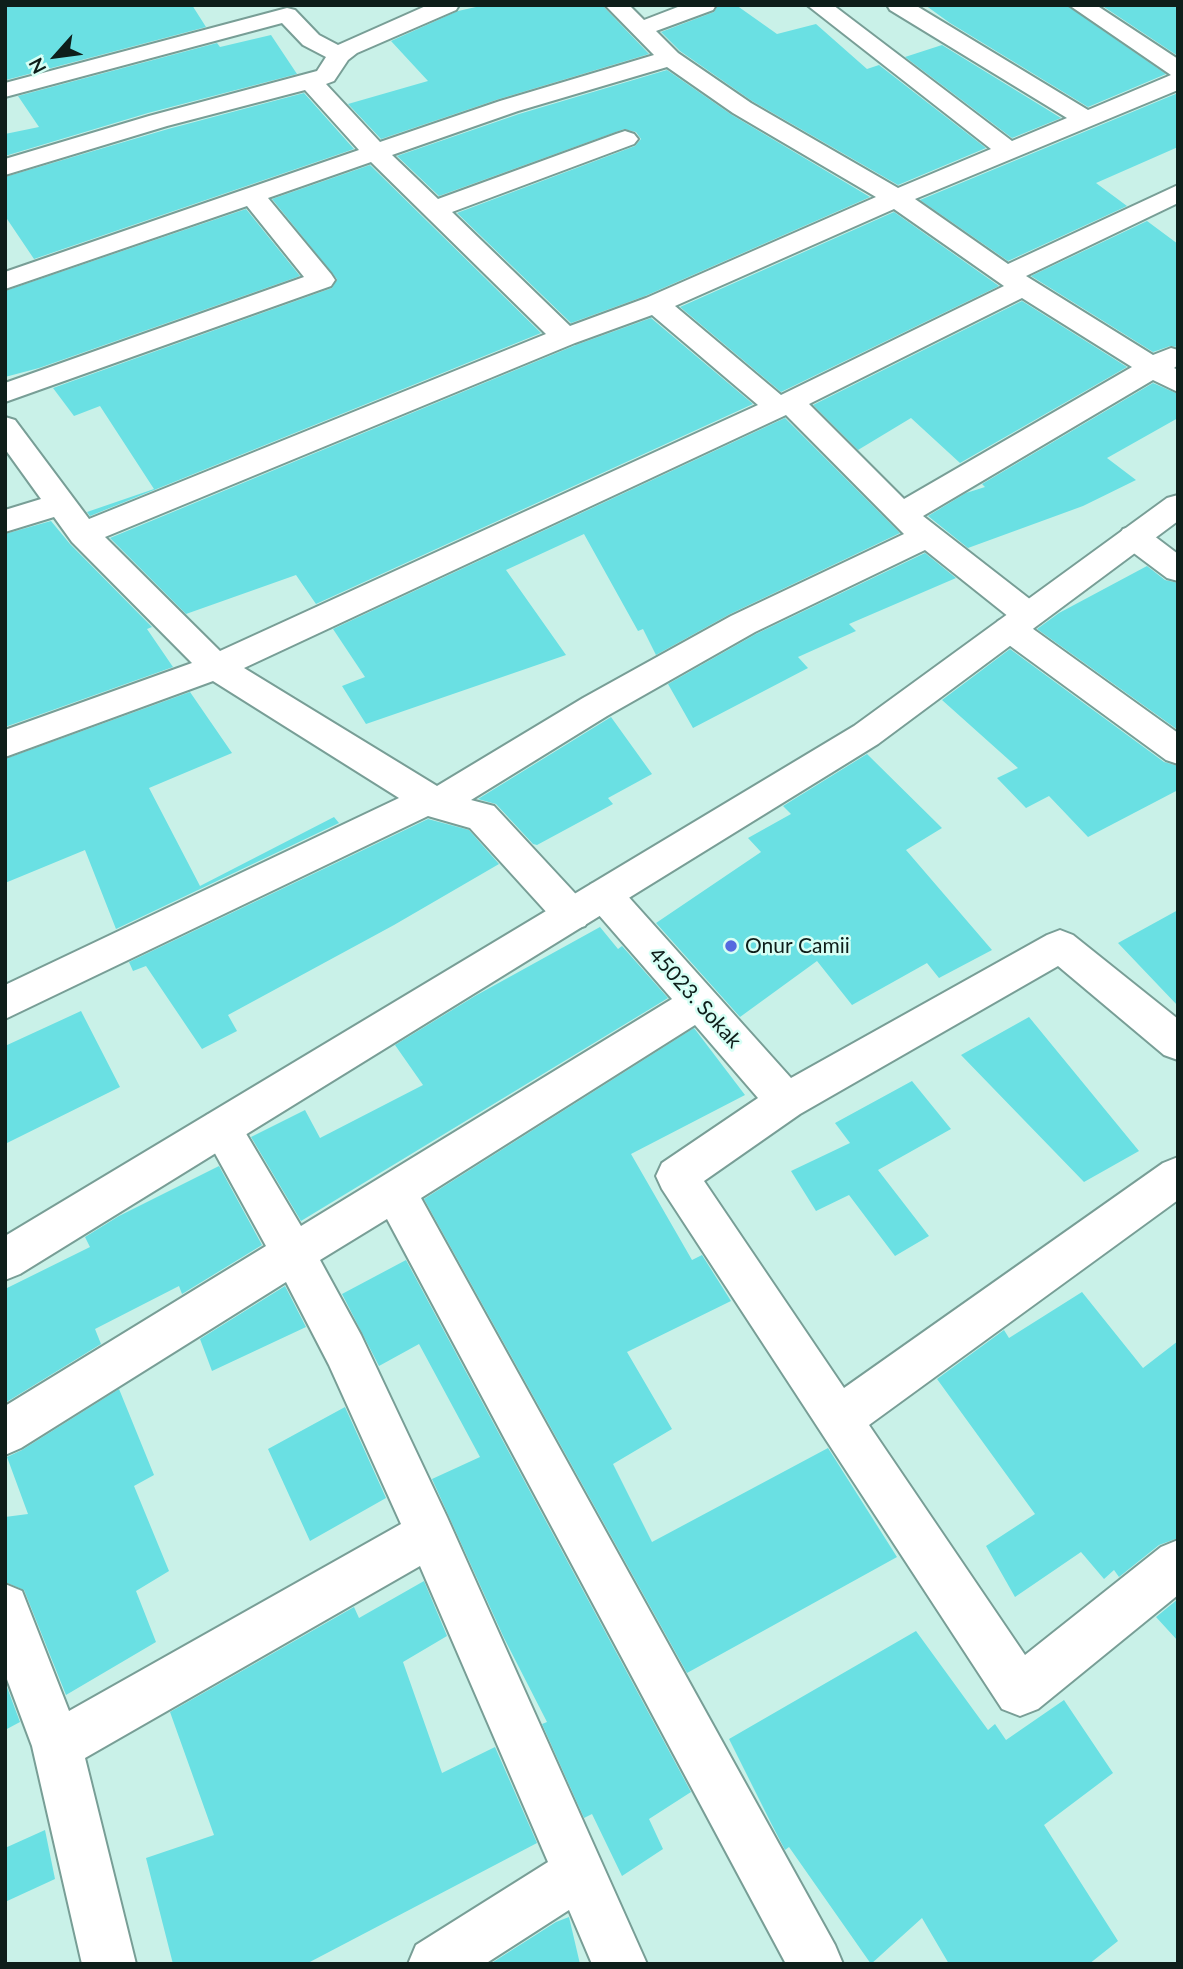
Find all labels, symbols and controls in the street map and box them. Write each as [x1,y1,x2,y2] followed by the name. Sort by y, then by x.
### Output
[21,21,91,91] north arrow
[23,54,51,78] text: N
[745,933,850,959] place label: Onur Camii
[723,938,739,954] marker: Onur Camii
[643,943,747,1053] street label: 45023. Sokak

